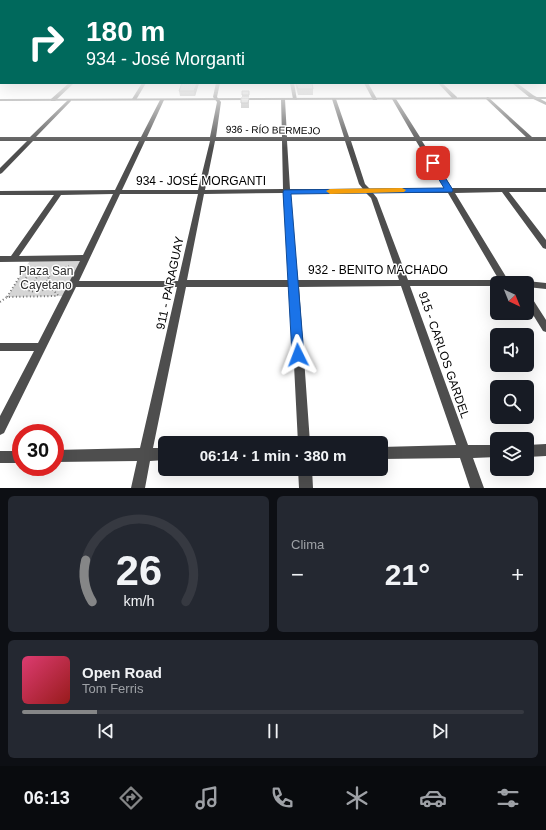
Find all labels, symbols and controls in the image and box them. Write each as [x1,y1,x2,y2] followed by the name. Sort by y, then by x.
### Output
[20,16,72,68] icon: right
[86,16,165,47] text: 180 m
[86,49,245,69] text: 934 - José Morganti
[226,123,321,136] street label: 936 - RÍO BERMEJO
[416,146,450,180] pin
[422,152,444,174] icon: arrive
[136,173,266,188] street label: 934 - JOSÉ MORGANTI
[153,235,187,331] street label: 911 - PARAGUAY
[308,263,448,277] street label: 932 - BENITO MACHADO
[19,264,73,292] park label: Plaza San Cayetano
[490,276,534,320] north arrow
[490,276,534,476] map controls
[416,290,472,420] street label: 915 - CARLOS GARDEL
[490,328,534,372] button: sound
[277,334,319,376] position arrow
[490,380,534,424] button: search
[12,424,64,476] speed limit sign: 30
[490,432,534,476] button: layers
[200,447,346,464] text: 06:14 · 1 min · 380 m
[291,537,324,552] text: Clima
[115,547,162,594] text: 26
[385,558,430,591] text: 21°
[291,562,304,587] text: −
[511,562,524,587] text: +
[123,593,154,609] text: km/h
[82,664,162,681] text: Open Road
[82,681,143,696] text: Tom Ferris
[95,720,117,742] icon: previous
[262,720,284,742] icon: pause
[429,720,451,742] icon: next
[117,784,145,812] icon: directions
[193,784,221,812] icon: music
[268,784,296,812] icon: phone
[343,784,371,812] icon: climate
[419,784,447,812] icon: car
[494,784,522,812] icon: filters
[24,788,70,808] text: 06:13

